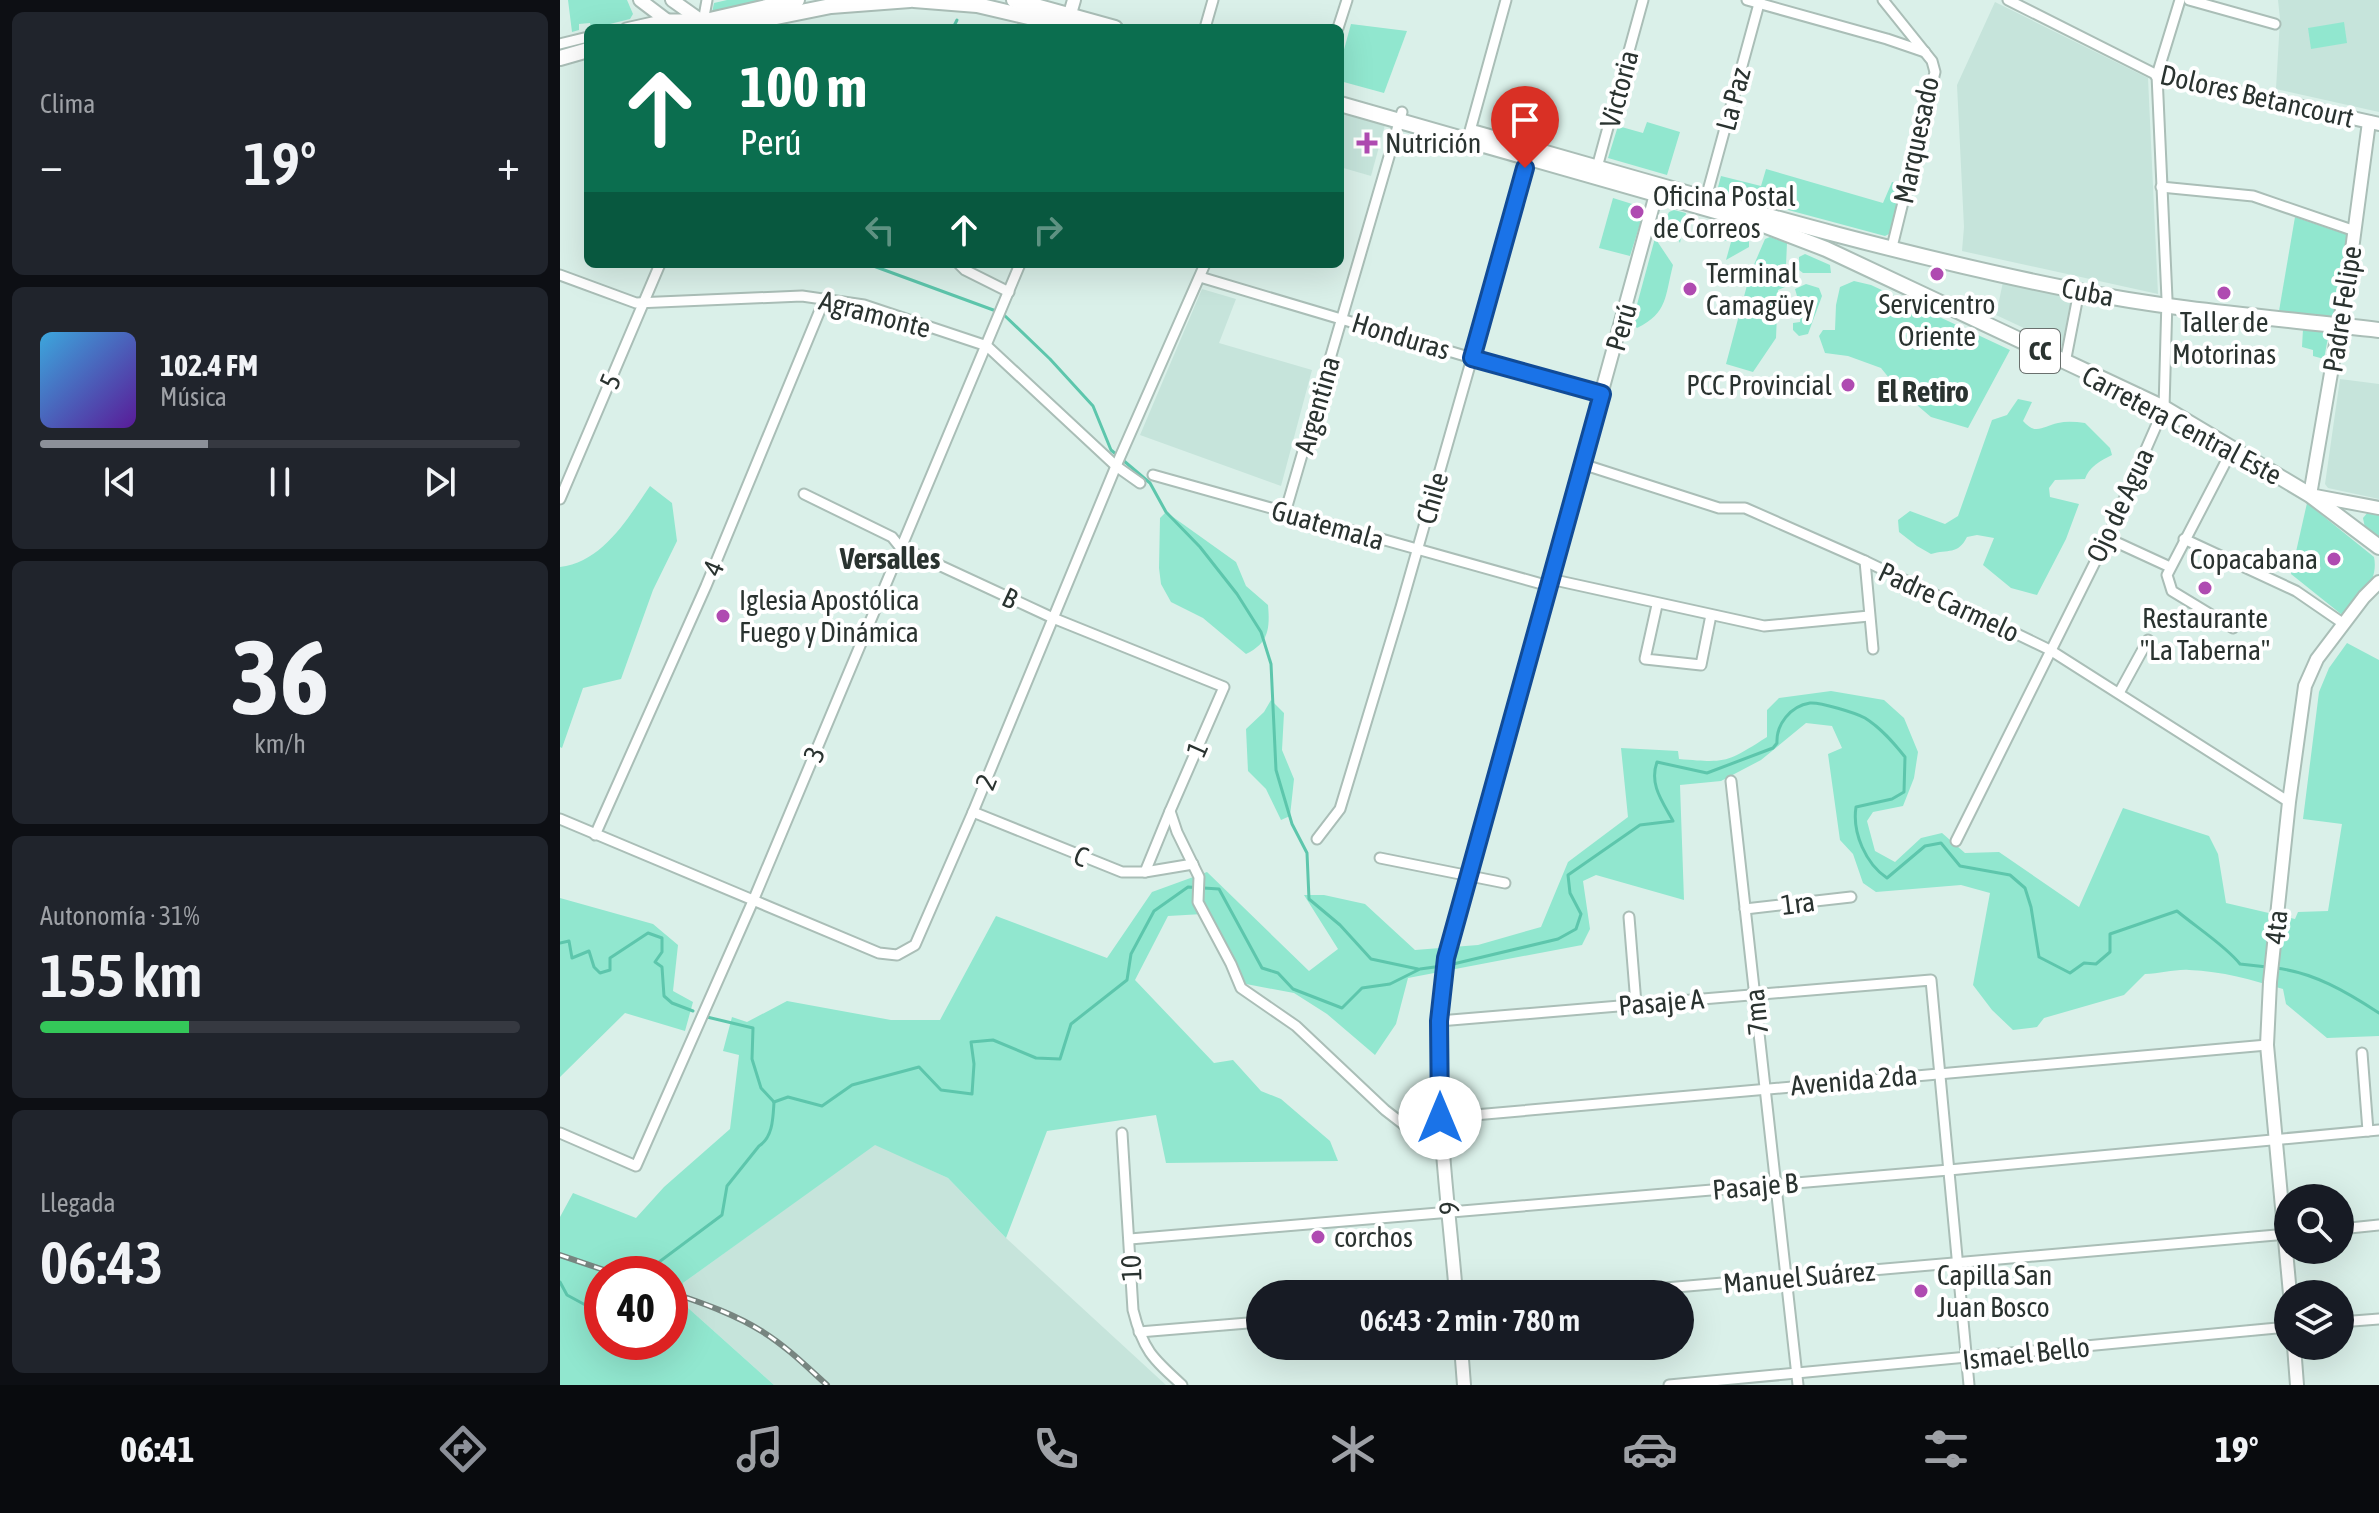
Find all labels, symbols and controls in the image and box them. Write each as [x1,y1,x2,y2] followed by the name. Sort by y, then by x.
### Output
[1593,47,1645,131] street label: Victoria
[740,55,867,119] text: 100 m
[608,56,712,160] icon: ahead
[2157,58,2357,134] street label: Dolores Betancourt
[1709,64,1757,134] street label: La Paz
[1887,74,1945,206] street label: Marquesado
[1491,86,1559,168] pin
[40,89,95,119] text: Clima
[1503,98,1547,142] icon: arrive
[740,121,802,163] text: Perú
[1385,127,1481,159] place label: Nutrición
[244,129,316,198] text: 19°
[1356,132,1378,154] marker: Nutrición
[40,139,63,189] text: −
[497,139,520,189] text: +
[1653,180,1796,244] place label: Oficina Postal de Correos
[1628,203,1646,221] marker: Oficina Postal de Correos
[858,208,902,252] icon: left
[942,208,986,252] icon: ahead
[1026,208,1070,252] icon: right
[2316,244,2368,374] street label: Padre Felipe
[1706,257,1814,321] place label: Terminal Camagüey
[1928,265,1946,283] marker: Servicentro Oriente
[2059,271,2117,313] street label: Cuba
[1681,280,1699,298] marker: Terminal Camagüey
[816,284,934,344] street label: Agramonte
[2215,284,2233,302] marker: Taller de Motorinas
[1879,288,1995,352] place label: Servicentro Oriente
[1599,300,1643,354] street label: Perú
[1348,306,1454,366] street label: Honduras
[2172,306,2276,370] place label: Taller de Motorinas
[2020,329,2060,373] road number: CC
[160,348,258,382] text: 102.4 FM
[1288,353,1346,457] street label: Argentina
[2077,359,2287,491] street label: Carretera Central Este
[593,369,627,393] street label: 5
[1686,369,1833,401] place label: PCC Provincial
[1877,374,1969,408] district label: El Retiro
[1839,376,1857,394] marker: PCC Provincial
[160,382,227,412] text: Música
[2080,443,2160,567] street label: Ojo de Agua
[98,460,142,504] icon: previous
[258,460,302,504] icon: pause
[418,460,462,504] icon: next
[1409,468,1455,528] street label: Chile
[1268,494,1388,556] street label: Guatemala
[839,541,941,575] district label: Versalles
[2190,543,2318,575] place label: Copacabana
[2325,550,2343,568] marker: Copacabana
[696,556,730,580] street label: 4
[1874,556,2024,648] street label: Padre Carmelo
[2196,579,2214,597] marker: Restaurante "La Taberna"
[997,581,1023,615] street label: B
[739,584,919,648] place label: Iglesia Apostólica Fuego y Dinámica
[2140,602,2270,666] place label: Restaurante "La Taberna"
[714,607,732,625] marker: Iglesia Apostólica Fuego y Dinámica
[231,617,329,736] text: 36
[254,729,306,759] text: km/h
[1180,736,1214,762] street label: 1
[797,742,831,766] street label: 3
[969,770,1003,794] street label: 2
[1069,839,1093,873] street label: C
[1779,885,1817,921] street label: 1ra
[40,901,200,931] text: Autonomía · 31%
[2258,908,2294,946] street label: 4ta
[40,941,202,1010] text: 155 km
[1617,982,1705,1022] street label: Pasaje A
[1738,987,1774,1037] street label: 7ma
[1789,1059,1919,1101] street label: Avenida 2da
[1398,1076,1482,1160] position arrow
[1711,1166,1799,1206] street label: Pasaje B
[2274,1184,2354,1360] map controls
[2274,1184,2354,1264] button: search
[40,1188,116,1218] text: Llegada
[1432,1200,1466,1216] street label: 9
[1334,1221,1413,1253] place label: corchos
[40,1228,163,1297] text: 06:43
[1309,1228,1327,1246] marker: corchos
[1115,1254,1147,1282] street label: 10
[1722,1254,1876,1300] street label: Manuel Suárez
[584,1256,688,1360] speed limit sign: 40
[1937,1259,2052,1323] place label: Capilla San Juan Bosco
[2274,1280,2354,1360] button: layers
[1912,1282,1930,1300] marker: Capilla San Juan Bosco
[1360,1303,1580,1337] text: 06:43 · 2 min · 780 m
[1961,1330,2091,1376] street label: Ismael Bello
[435,1421,491,1477] icon: directions
[732,1421,788,1477] icon: music
[1028,1421,1084,1477] icon: phone
[1325,1421,1381,1477] icon: climate
[1622,1421,1678,1477] icon: car
[1918,1421,1974,1477] icon: filters
[120,1428,194,1470] text: 06:41
[2215,1428,2259,1470] text: 19°

